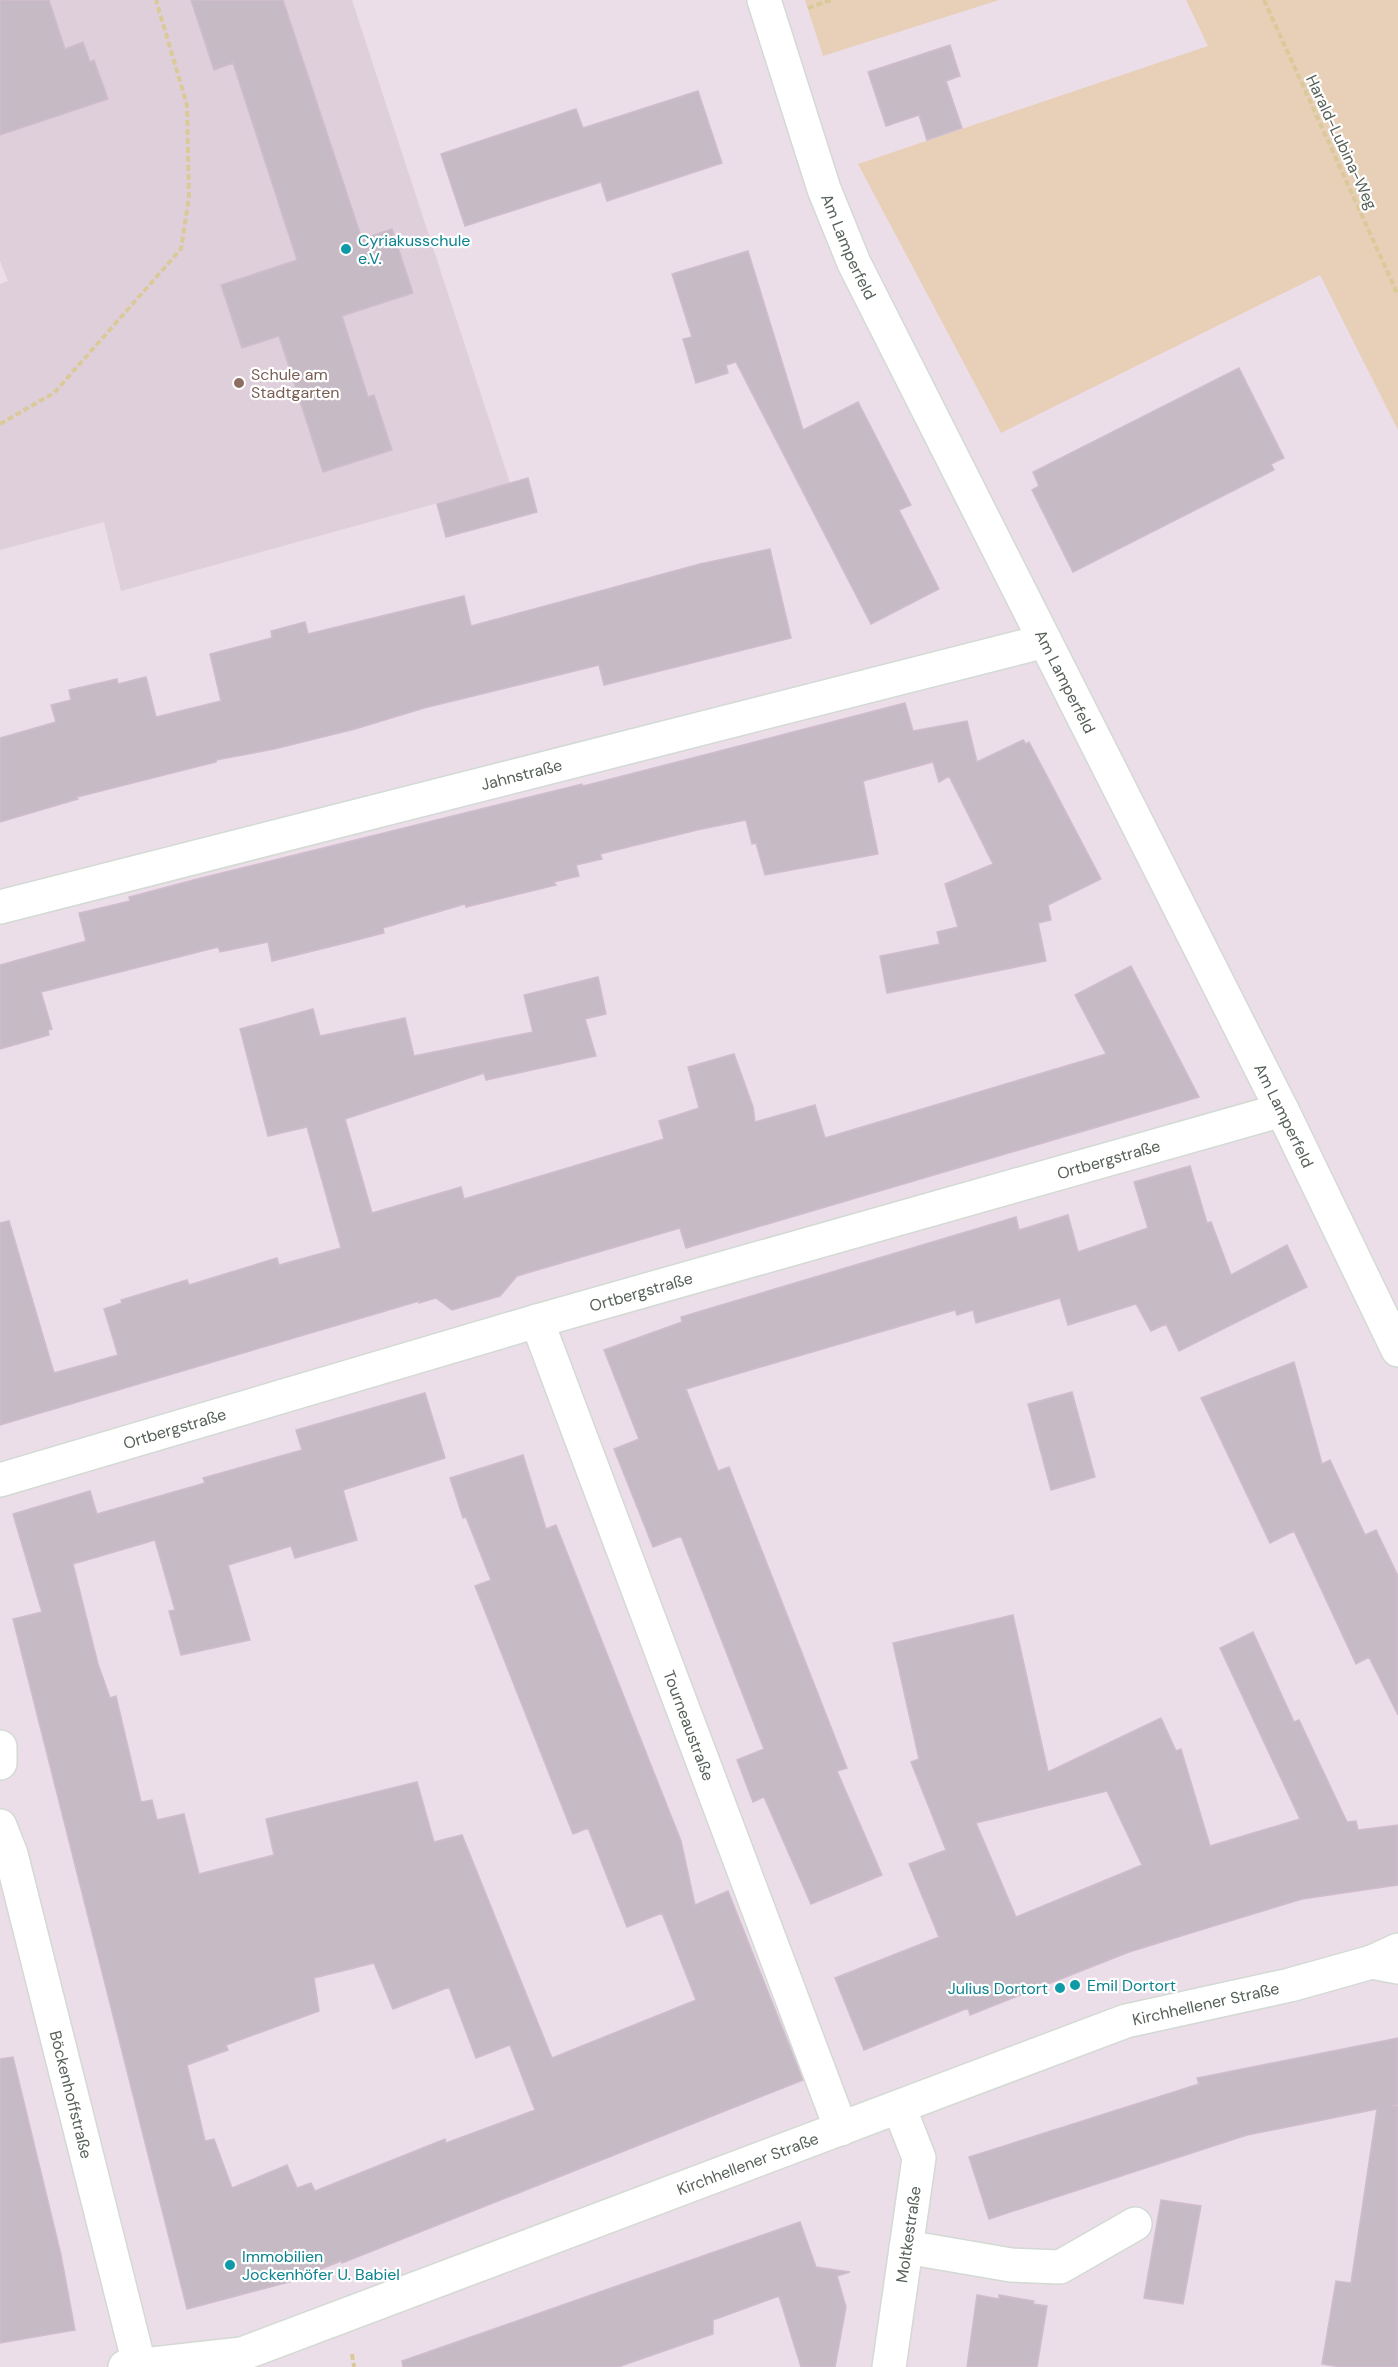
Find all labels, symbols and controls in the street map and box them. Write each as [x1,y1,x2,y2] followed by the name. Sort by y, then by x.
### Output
[1301,71,1382,213] street label: Harald-Lubina-Weg
[816,191,881,303] street label: Am Lamperfeld
[358,230,470,269] place label: Cyriakusschule e.V.
[339,242,353,256] marker: Cyriakusschule e.V.
[251,364,339,403] place label: Schule am Stadtgarten
[232,376,246,390] marker: Schule am Stadtgarten
[1030,626,1100,737] street label: Am Lamperfeld
[479,754,564,795] street label: Jahnstraße
[1249,1060,1318,1171] street label: Am Lamperfeld
[1055,1135,1163,1184] street label: Ortbergstraße
[587,1267,695,1317] street label: Ortbergstraße
[121,1404,229,1454] street label: Ortbergstraße
[658,1667,719,1784] street label: Tourneaustraße
[1087,1975,1176,1996] place label: Emil Dortort
[948,1978,1048,1999] place label: Julius Dortort
[1068,1978,1082,1992] marker: Emil Dortort
[1130,1978,1281,2030] street label: Kirchhellener Straße
[1053,1981,1067,1995] marker: Julius Dortort
[45,2028,97,2161] street label: Böckenhoffstraße
[674,2128,822,2200] street label: Kirchhellener Straße
[891,2185,926,2284] street label: Moltkestraße
[242,2246,400,2285] place label: Immobilien Jockenhöfer U. Babiel
[223,2258,237,2272] marker: Immobilien Jockenhöfer U. Babiel

